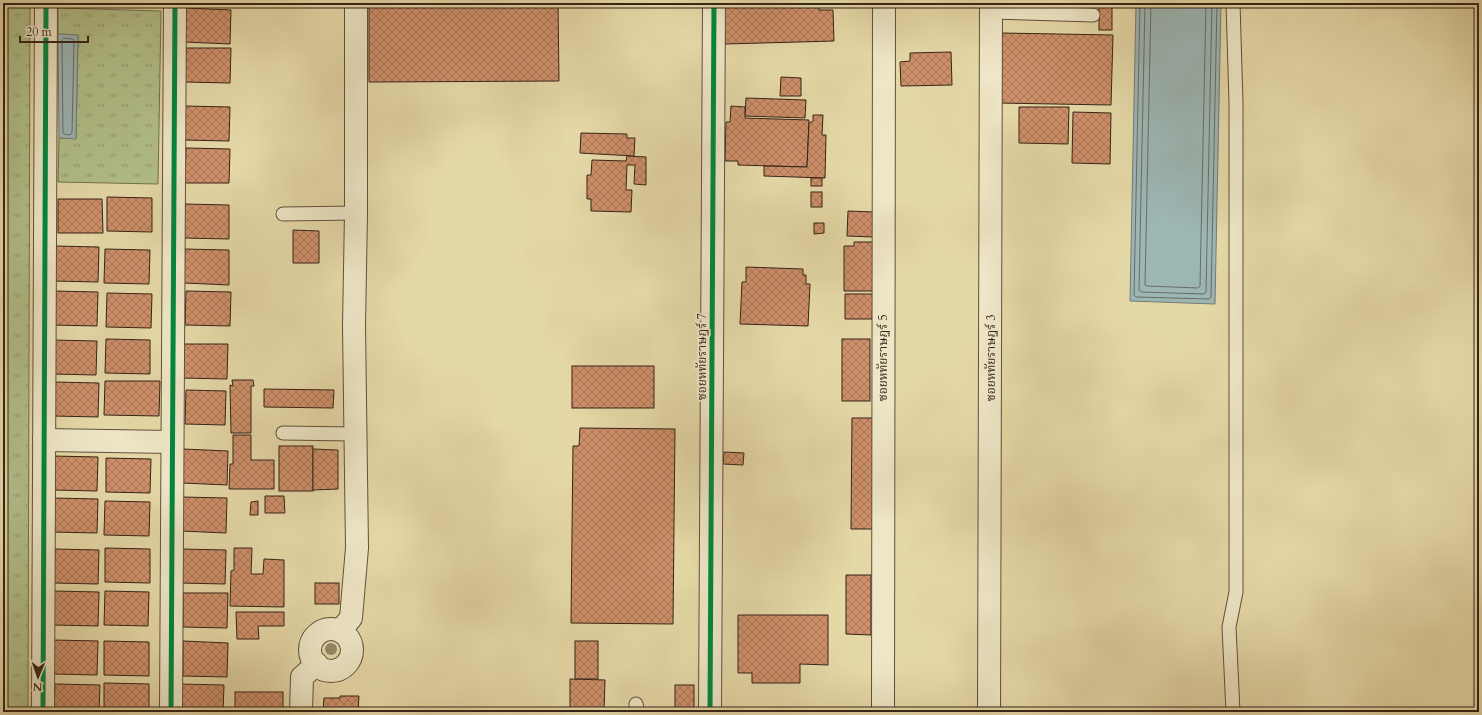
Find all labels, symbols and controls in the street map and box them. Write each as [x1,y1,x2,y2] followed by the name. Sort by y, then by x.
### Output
[20,18,88,44] scale bar
[26,24,53,40] text: 20 m
[694,313,710,401] street label: ซอยหทัยราษฎร์ 7
[875,314,891,402] street label: ซอยหทัยราษฎร์ 5
[983,314,999,402] street label: ซอยหทัยราษฎร์ 3
[18,657,58,697] north arrow
[32,679,43,694] text: N

